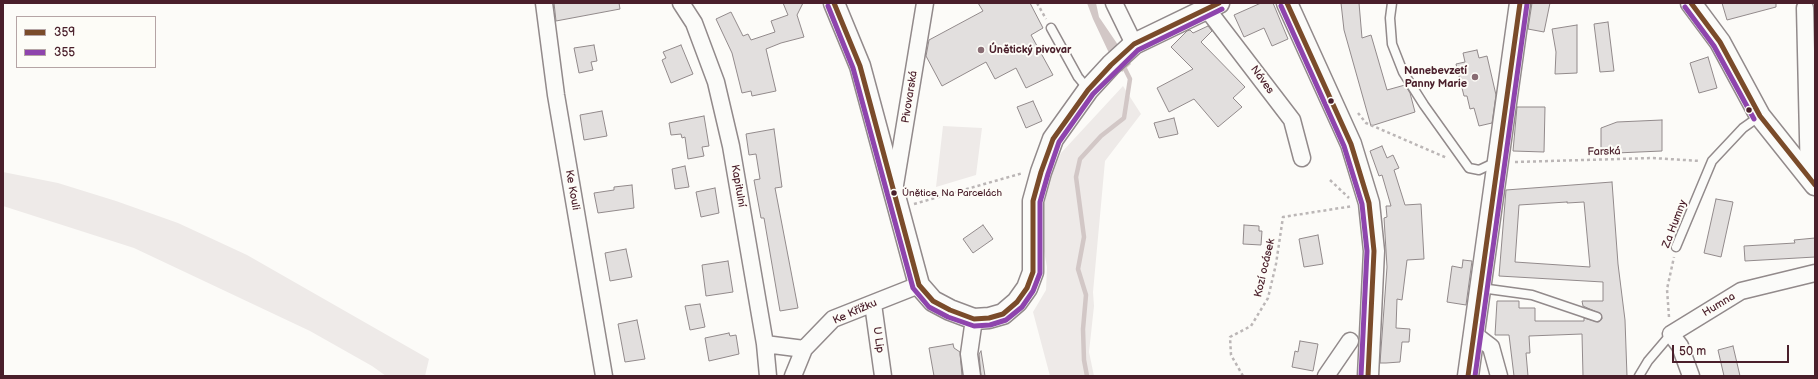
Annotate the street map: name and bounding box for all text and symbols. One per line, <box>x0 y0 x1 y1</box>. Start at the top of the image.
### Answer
legend <box>16 16 156 68</box>
text: 359 <box>54 25 75 40</box>
place label: Únětický pivovar <box>989 43 1071 57</box>
text: 355 <box>54 45 75 60</box>
marker: Únětický pivovar <box>976 45 986 55</box>
street label: Náves <box>1247 63 1277 97</box>
place label: Nanebevzetí Panny Marie <box>1404 64 1467 90</box>
street label: Pivovarská <box>899 70 921 124</box>
marker: Nanebevzetí Panny Marie <box>1470 72 1480 82</box>
unlabelled marker <box>1326 96 1336 106</box>
unlabelled marker <box>1744 105 1754 115</box>
street label: Farská <box>1587 145 1621 159</box>
street label: Kapitulní <box>728 164 748 208</box>
street label: Ke Kouli <box>562 169 582 211</box>
place label: Únětice, Na Parcelách <box>902 187 1002 199</box>
marker: Únětice, Na Parcelách <box>889 188 899 198</box>
street label: Za Humny <box>1660 198 1690 250</box>
street label: Kozí ocásek <box>1252 237 1278 299</box>
street label: Humna <box>1700 290 1738 320</box>
street label: Ke Křížku <box>831 296 879 328</box>
street label: U Lip <box>870 326 886 354</box>
scale bar <box>1674 337 1791 363</box>
text: 50 m <box>1679 344 1706 359</box>

